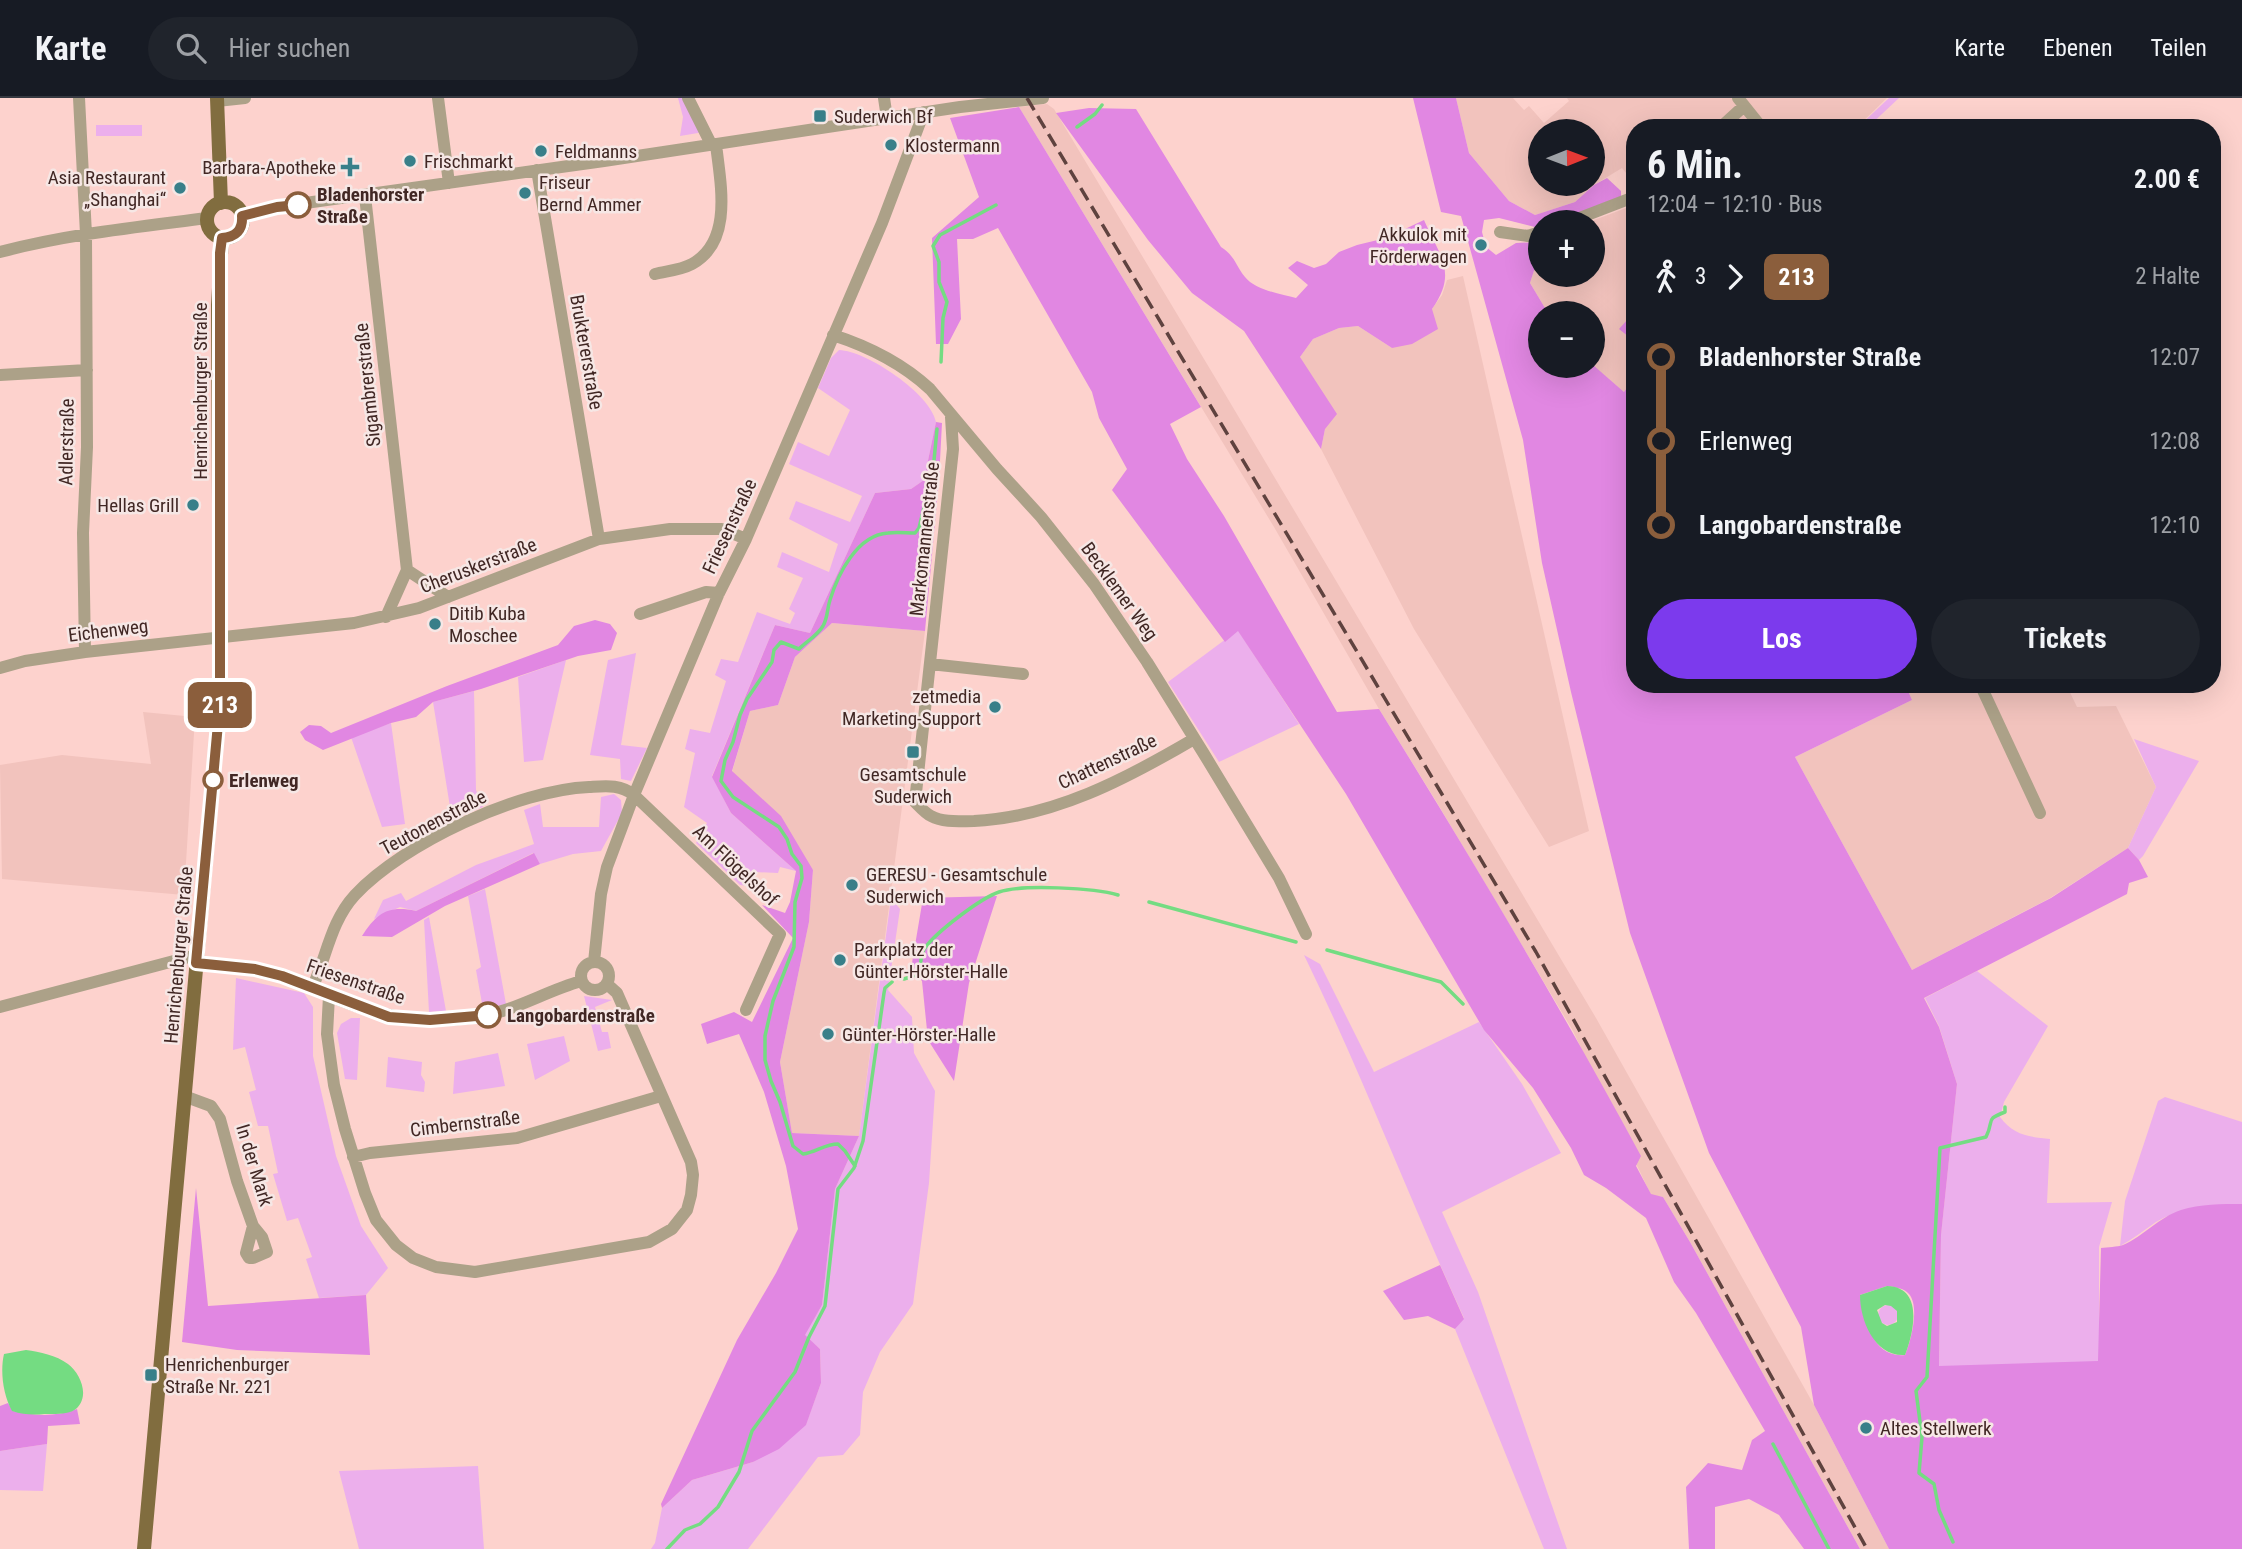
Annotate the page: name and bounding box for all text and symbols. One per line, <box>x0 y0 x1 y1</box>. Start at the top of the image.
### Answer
search box <box>148 17 638 80</box>
text: Karte <box>35 29 106 68</box>
icon: search <box>172 29 210 67</box>
text: Hier suchen <box>228 33 350 63</box>
text: Karte <box>1954 34 2005 62</box>
text: Ebenen <box>2043 34 2113 62</box>
text: Teilen <box>2151 34 2207 62</box>
place label: Suderwich Bf <box>834 105 933 128</box>
marker: Suderwich Bf <box>812 108 828 124</box>
north arrow <box>1528 119 1605 196</box>
map controls <box>1528 119 1605 378</box>
place label: Klostermann <box>905 134 1000 157</box>
marker: Klostermann <box>883 137 899 153</box>
place label: Feldmanns <box>555 140 637 163</box>
marker: Feldmanns <box>533 143 549 159</box>
text: 6 Min. <box>1647 143 1743 187</box>
place label: Frischmarkt <box>424 150 513 173</box>
marker: Frischmarkt <box>402 153 418 169</box>
place label: Barbara-Apotheke <box>202 156 336 179</box>
marker: Barbara-Apotheke <box>342 159 358 175</box>
text: 2.00 € <box>2134 164 2200 194</box>
place label: Asia Restaurant „Shanghai“ <box>48 166 167 211</box>
place label: Friseur Bernd Ammer <box>539 171 642 216</box>
marker: Asia Restaurant „Shanghai“ <box>172 180 188 196</box>
place label: Bladenhorster Straße <box>317 183 424 228</box>
marker: Friseur Bernd Ammer <box>517 185 533 201</box>
text: 12:04 – 12:10 · Bus <box>1647 191 1823 218</box>
marker: Bladenhorster Straße <box>285 192 311 218</box>
button: + <box>1528 210 1605 287</box>
place label: Akkulok mit Förderwagen <box>1370 223 1467 268</box>
marker: Akkulok mit Förderwagen <box>1473 237 1489 253</box>
icon: walk <box>1647 258 1685 296</box>
icon: forward <box>1716 258 1754 296</box>
text: 3 <box>1695 263 1706 290</box>
text: 213 <box>1778 263 1815 291</box>
text: 2 Halte <box>2135 263 2200 290</box>
street label: Bruktererstraße <box>565 293 608 411</box>
button: − <box>1528 301 1605 378</box>
street label: Henrichenburger Straße <box>189 302 212 480</box>
street label: Sigambrerstraße <box>350 322 385 448</box>
text: Bladenhorster Straße <box>1699 342 1921 372</box>
text: 12:07 <box>2149 344 2200 371</box>
street label: Adlerstraße <box>54 398 79 486</box>
text: Erlenweg <box>1699 426 1793 456</box>
text: 12:08 <box>2149 428 2200 455</box>
street label: Markomannenstraße <box>905 461 944 617</box>
street label: Friesenstraße <box>697 475 762 577</box>
place label: Hellas Grill <box>97 494 179 517</box>
marker: Hellas Grill <box>185 497 201 513</box>
text: Langobardenstraße <box>1699 510 1901 540</box>
text: 12:10 <box>2149 512 2200 539</box>
street label: Cheruskerstraße <box>417 533 540 598</box>
street label: Becklemer Weg <box>1076 538 1163 645</box>
button: Los <box>1647 599 1917 679</box>
button: Tickets <box>1931 599 2200 679</box>
place label: Ditib Kuba Moschee <box>449 602 526 647</box>
street label: Eichenweg <box>67 614 149 647</box>
marker: Ditib Kuba Moschee <box>427 616 443 632</box>
line badge: 213 <box>180 682 260 728</box>
place label: zetmedia Marketing-Support <box>842 685 981 730</box>
text: 213 <box>202 691 238 719</box>
marker: zetmedia Marketing-Support <box>987 699 1003 715</box>
street label: Chattenstraße <box>1054 729 1160 794</box>
marker: Gesamtschule Suderwich <box>905 744 921 760</box>
place label: Gesamtschule Suderwich <box>860 763 967 808</box>
place label: Erlenweg <box>229 769 299 792</box>
marker: Erlenweg <box>203 770 223 790</box>
street label: Teutonenstraße <box>376 785 490 860</box>
street label: Am Flögelshof <box>688 820 783 911</box>
place label: GERESU - Gesamtschule Suderwich <box>866 863 1047 908</box>
street label: Henrichenburger Straße <box>159 866 198 1044</box>
marker: GERESU - Gesamtschule Suderwich <box>844 877 860 893</box>
place label: Parkplatz der Günter-Hörster-Halle <box>854 938 1008 983</box>
marker: Parkplatz der Günter-Hörster-Halle <box>832 952 848 968</box>
street label: Friesenstraße <box>304 954 408 1009</box>
marker: Langobardenstraße <box>475 1002 501 1028</box>
place label: Langobardenstraße <box>507 1004 655 1027</box>
place label: Günter-Hörster-Halle <box>842 1023 996 1046</box>
marker: Günter-Hörster-Halle <box>820 1026 836 1042</box>
street label: Cimbernstraße <box>409 1105 521 1142</box>
street label: In der Mark <box>231 1121 278 1209</box>
place label: Henrichenburger Straße Nr. 221 <box>165 1353 290 1398</box>
marker: Henrichenburger Straße Nr. 221 <box>143 1367 159 1383</box>
place label: Altes Stellwerk <box>1880 1417 1992 1440</box>
marker: Altes Stellwerk <box>1858 1420 1874 1436</box>

